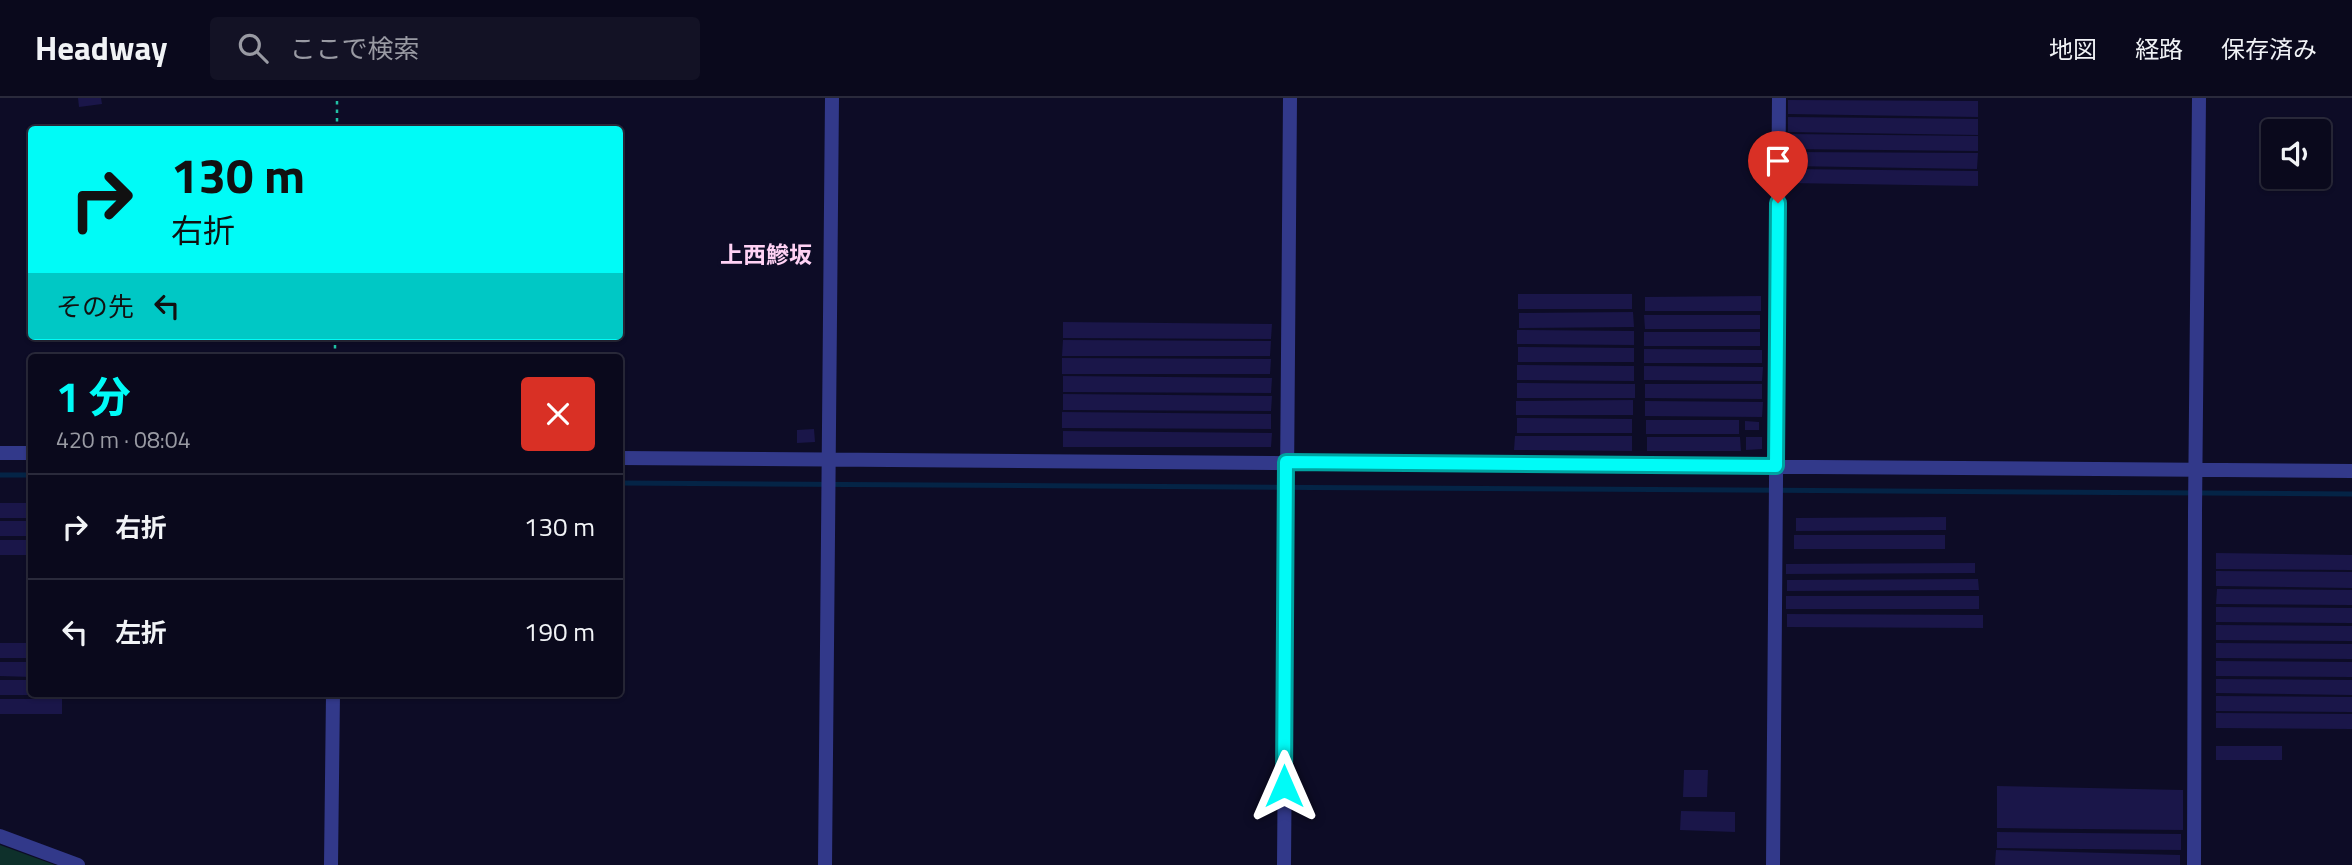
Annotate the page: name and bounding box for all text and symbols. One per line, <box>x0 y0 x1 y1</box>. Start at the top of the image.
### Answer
search box <box>210 17 700 80</box>
text: Headway <box>35 23 168 73</box>
icon: search <box>234 29 272 67</box>
text: ここで検索 <box>290 29 420 68</box>
text: 地図 <box>2049 31 2097 67</box>
text: 経路 <box>2135 31 2183 67</box>
text: 保存済み <box>2221 31 2317 67</box>
map controls <box>2261 119 2331 189</box>
button: sound <box>2261 119 2331 189</box>
pin <box>1748 131 1808 203</box>
text: 130 m <box>171 137 305 212</box>
icon: arrive <box>1759 142 1797 180</box>
icon: right <box>56 154 147 245</box>
text: 右折 <box>171 206 235 254</box>
district label: 上西鰺坂 <box>720 237 812 272</box>
text: その先 <box>56 287 134 326</box>
icon: left <box>148 287 186 325</box>
text: 1 分 <box>56 364 131 428</box>
button: close <box>521 377 595 451</box>
text: 420 m · 08:04 <box>56 422 191 457</box>
text: 130 m <box>524 507 595 546</box>
icon: right <box>56 508 94 546</box>
text: 右折 <box>115 508 167 547</box>
text: 190 m <box>524 612 595 651</box>
icon: left <box>56 613 94 651</box>
text: 左折 <box>115 613 167 652</box>
position arrow <box>1247 749 1321 823</box>

